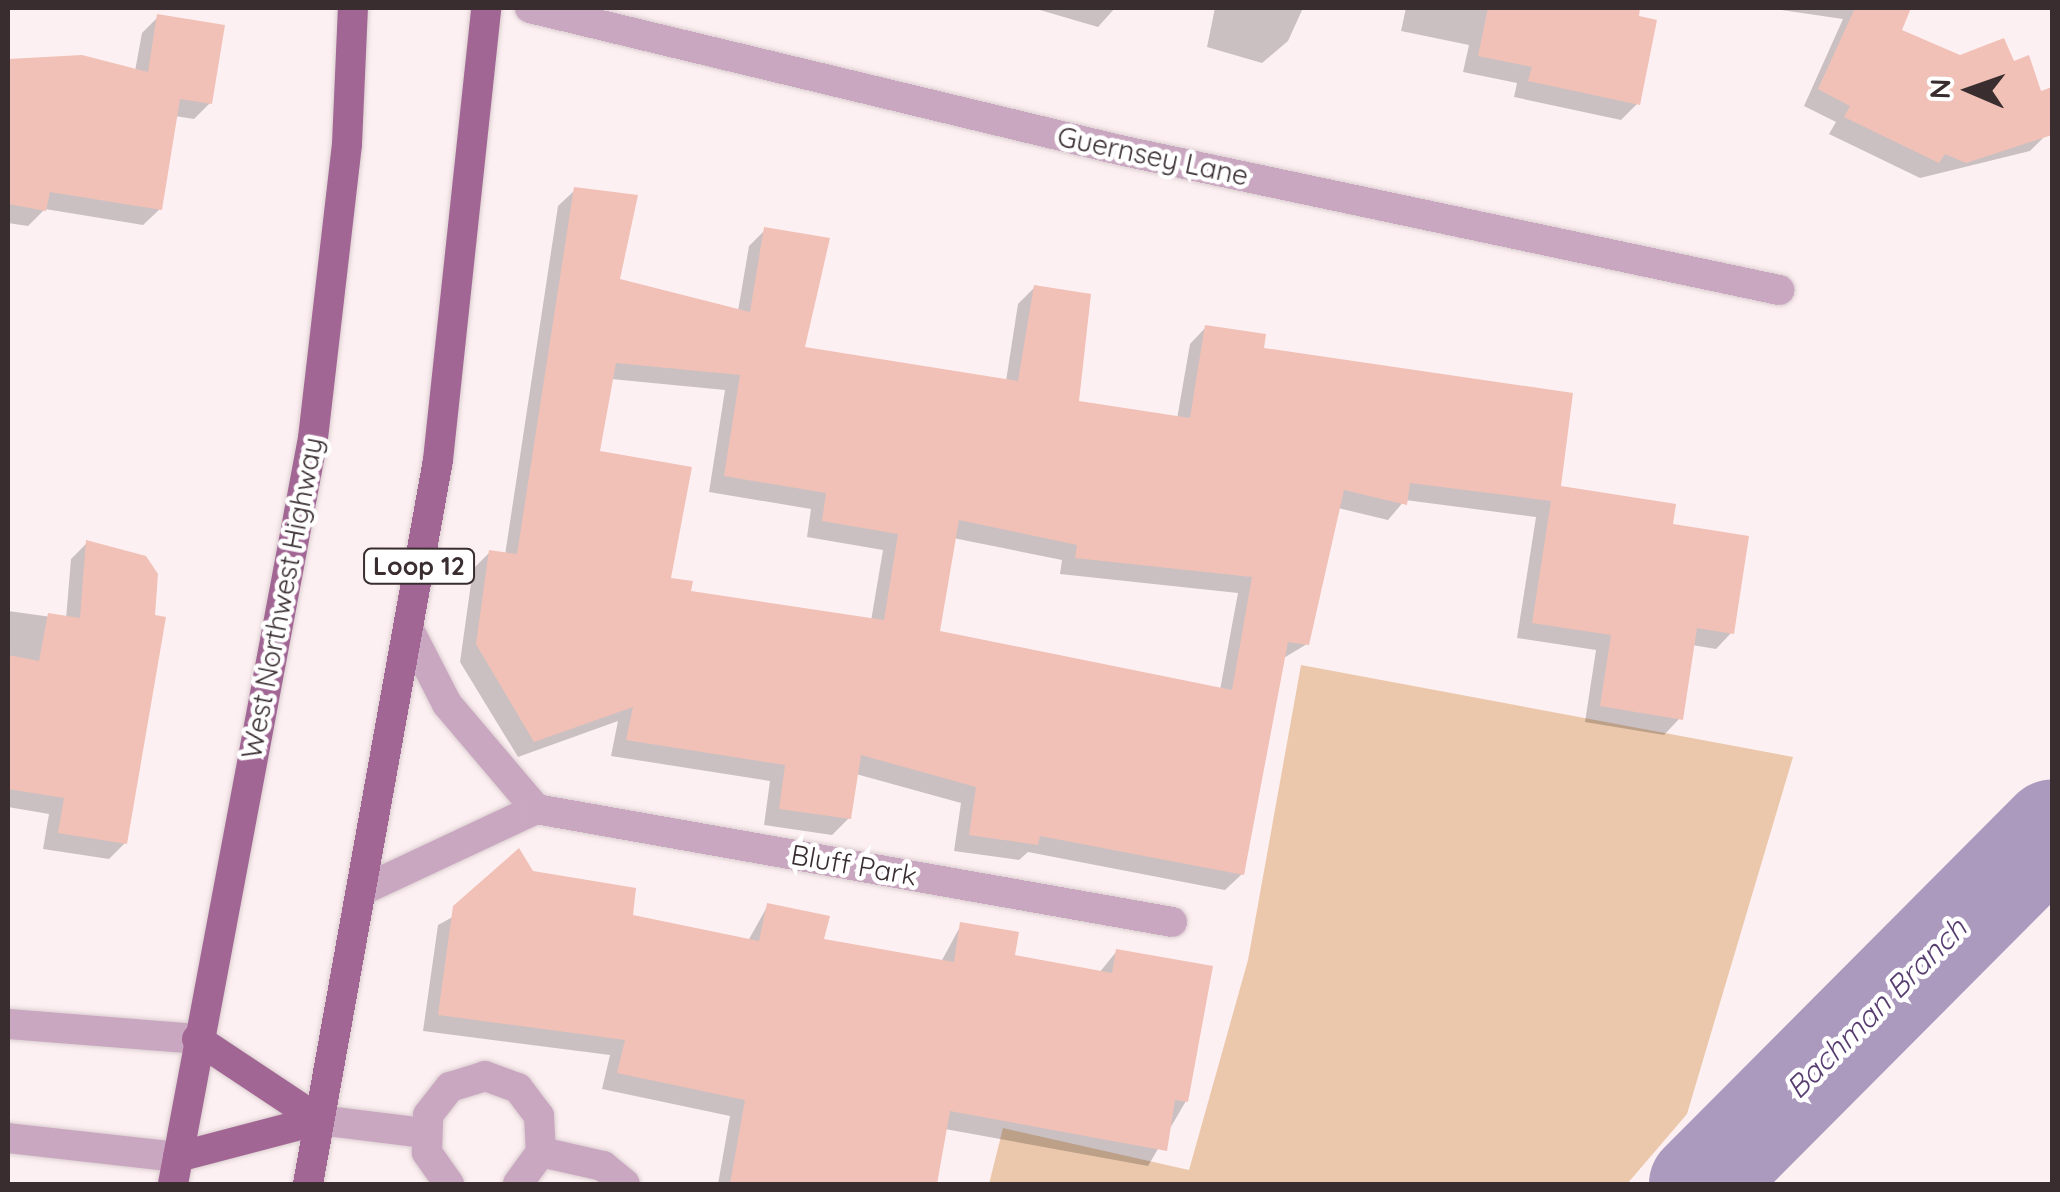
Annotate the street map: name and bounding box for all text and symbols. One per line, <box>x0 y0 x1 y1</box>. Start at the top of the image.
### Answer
north arrow <box>1920 40 2020 140</box>
text: N <box>1922 78 1957 100</box>
street label: Guernsey Lane <box>1054 119 1252 193</box>
street label: West Northwest Highway <box>234 434 330 762</box>
road number: Loop 12 <box>362 546 476 586</box>
street label: Bluff Park <box>788 837 920 893</box>
water label: Bachman Branch <box>1778 910 1974 1106</box>

